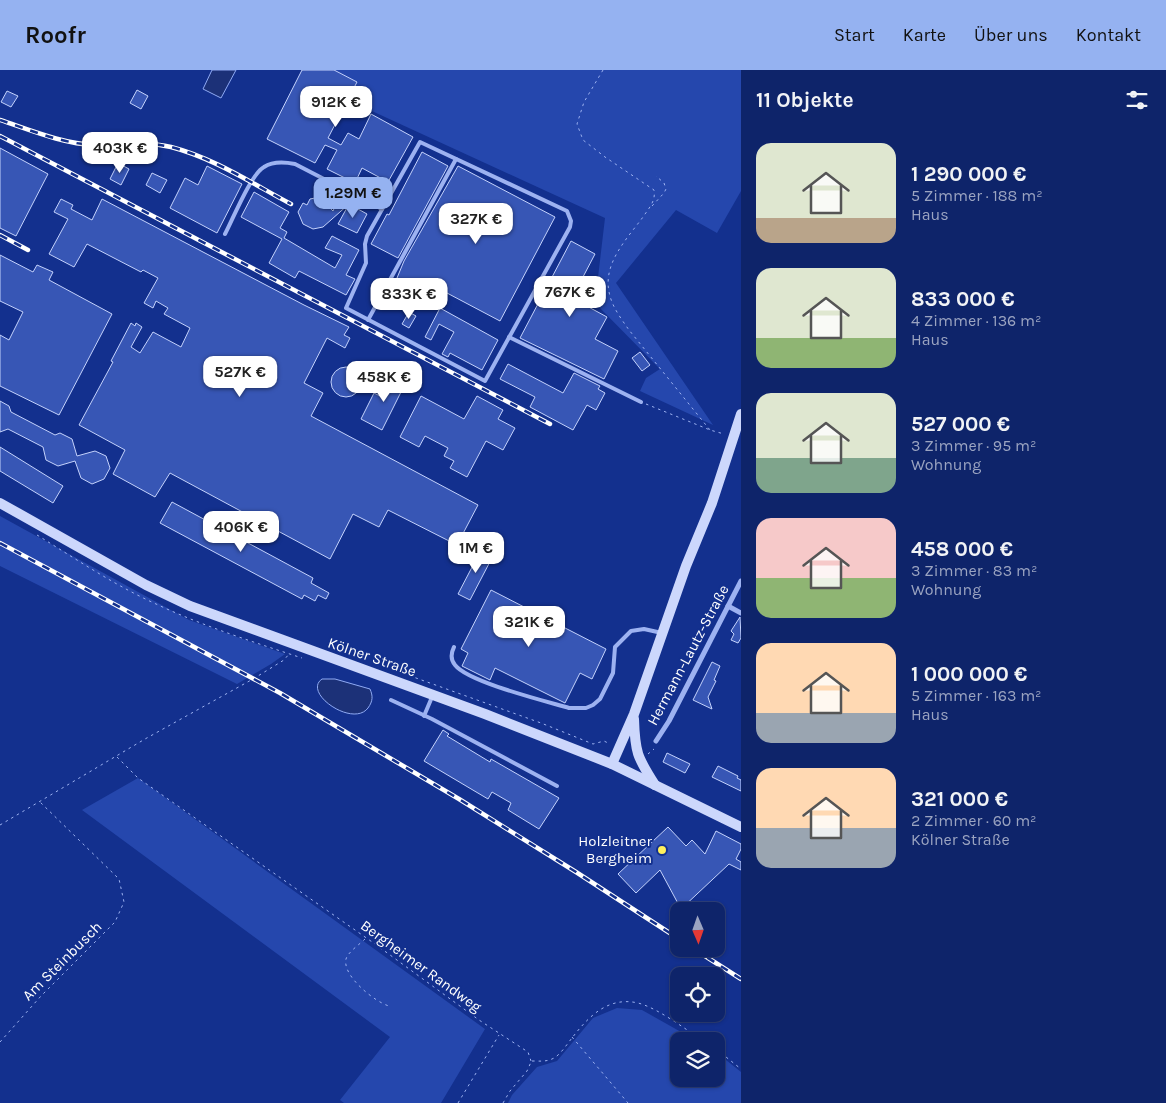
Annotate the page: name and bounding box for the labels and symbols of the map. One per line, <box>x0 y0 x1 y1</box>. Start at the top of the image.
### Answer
pin: 912K € <box>295 85 377 128</box>
pin: 403K € <box>79 132 161 174</box>
pin: 1.29M € <box>307 176 399 219</box>
pin: 327K € <box>435 202 517 245</box>
pin: 767K € <box>529 276 611 318</box>
pin: 833K € <box>368 278 450 320</box>
pin: 527K € <box>199 356 281 398</box>
pin: 458K € <box>343 360 425 403</box>
pin: 406K € <box>200 510 282 553</box>
pin: 1M € <box>446 532 506 574</box>
street label: Hermann-Lautz-Straße <box>643 582 733 728</box>
pin: 321K € <box>488 606 570 648</box>
street label: Kölner Straße <box>325 633 419 681</box>
place label: Holzleitner Bergheim <box>578 832 653 867</box>
marker: Holzleitner Bergheim <box>656 844 668 856</box>
north arrow <box>670 902 725 958</box>
street label: Bergheimer Randweg <box>357 916 485 1016</box>
street label: Am Steinbusch <box>19 918 105 1004</box>

